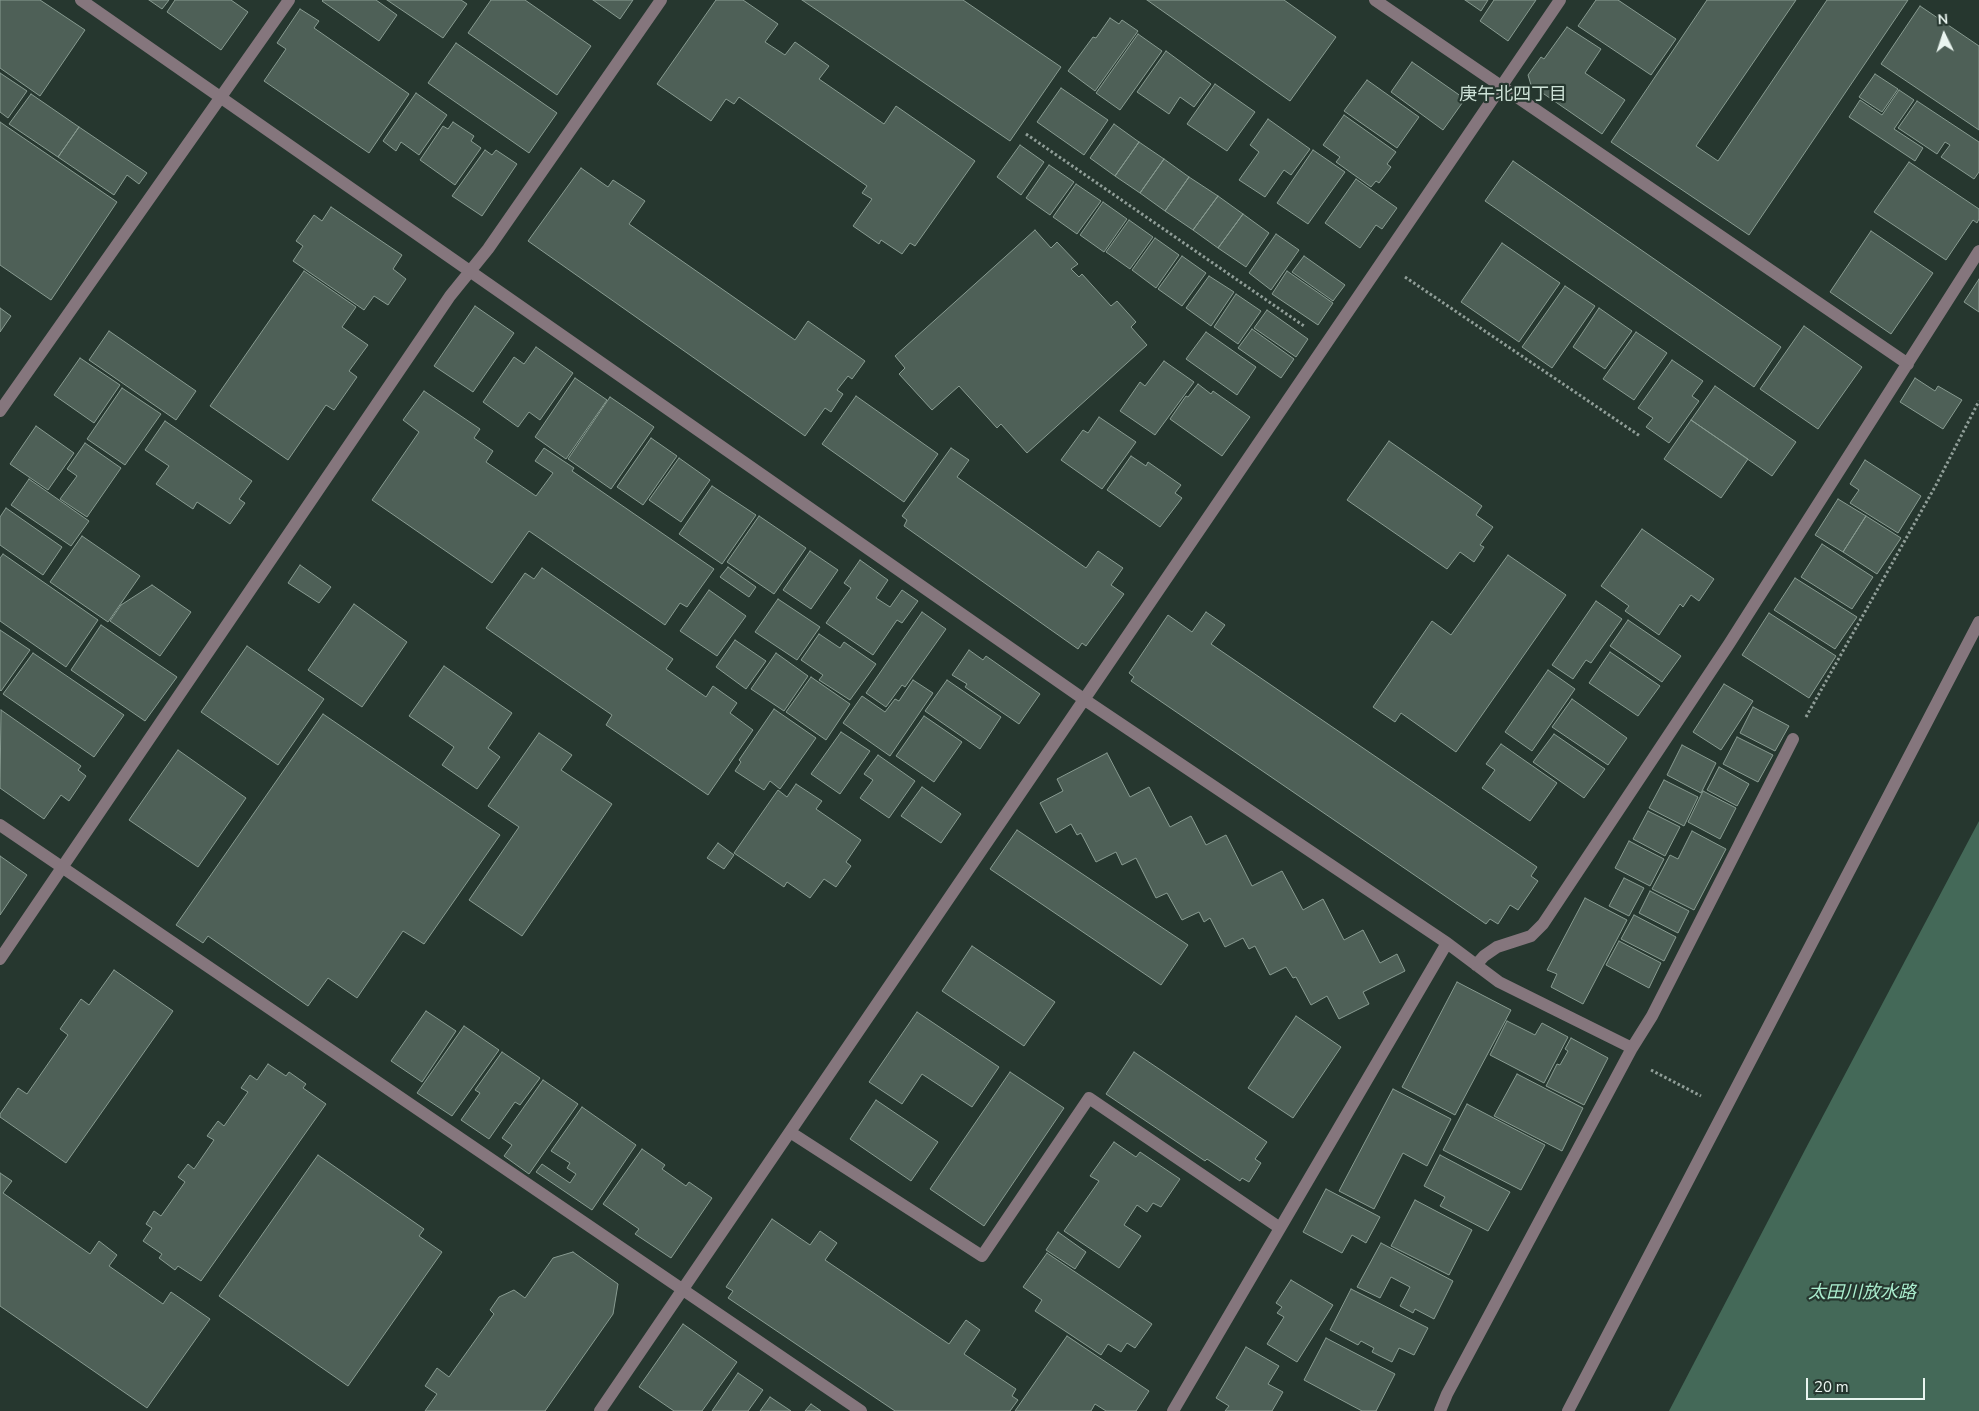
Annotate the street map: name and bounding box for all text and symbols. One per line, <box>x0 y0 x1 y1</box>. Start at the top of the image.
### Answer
north arrow <box>1919 10 1969 60</box>
text: N <box>1937 10 1949 29</box>
district label: 庚午北四丁目 <box>1459 85 1567 107</box>
water label: 太田川放水路 <box>1808 1283 1916 1305</box>
scale bar <box>1809 1368 1928 1400</box>
text: 20 m <box>1814 1377 1849 1397</box>

